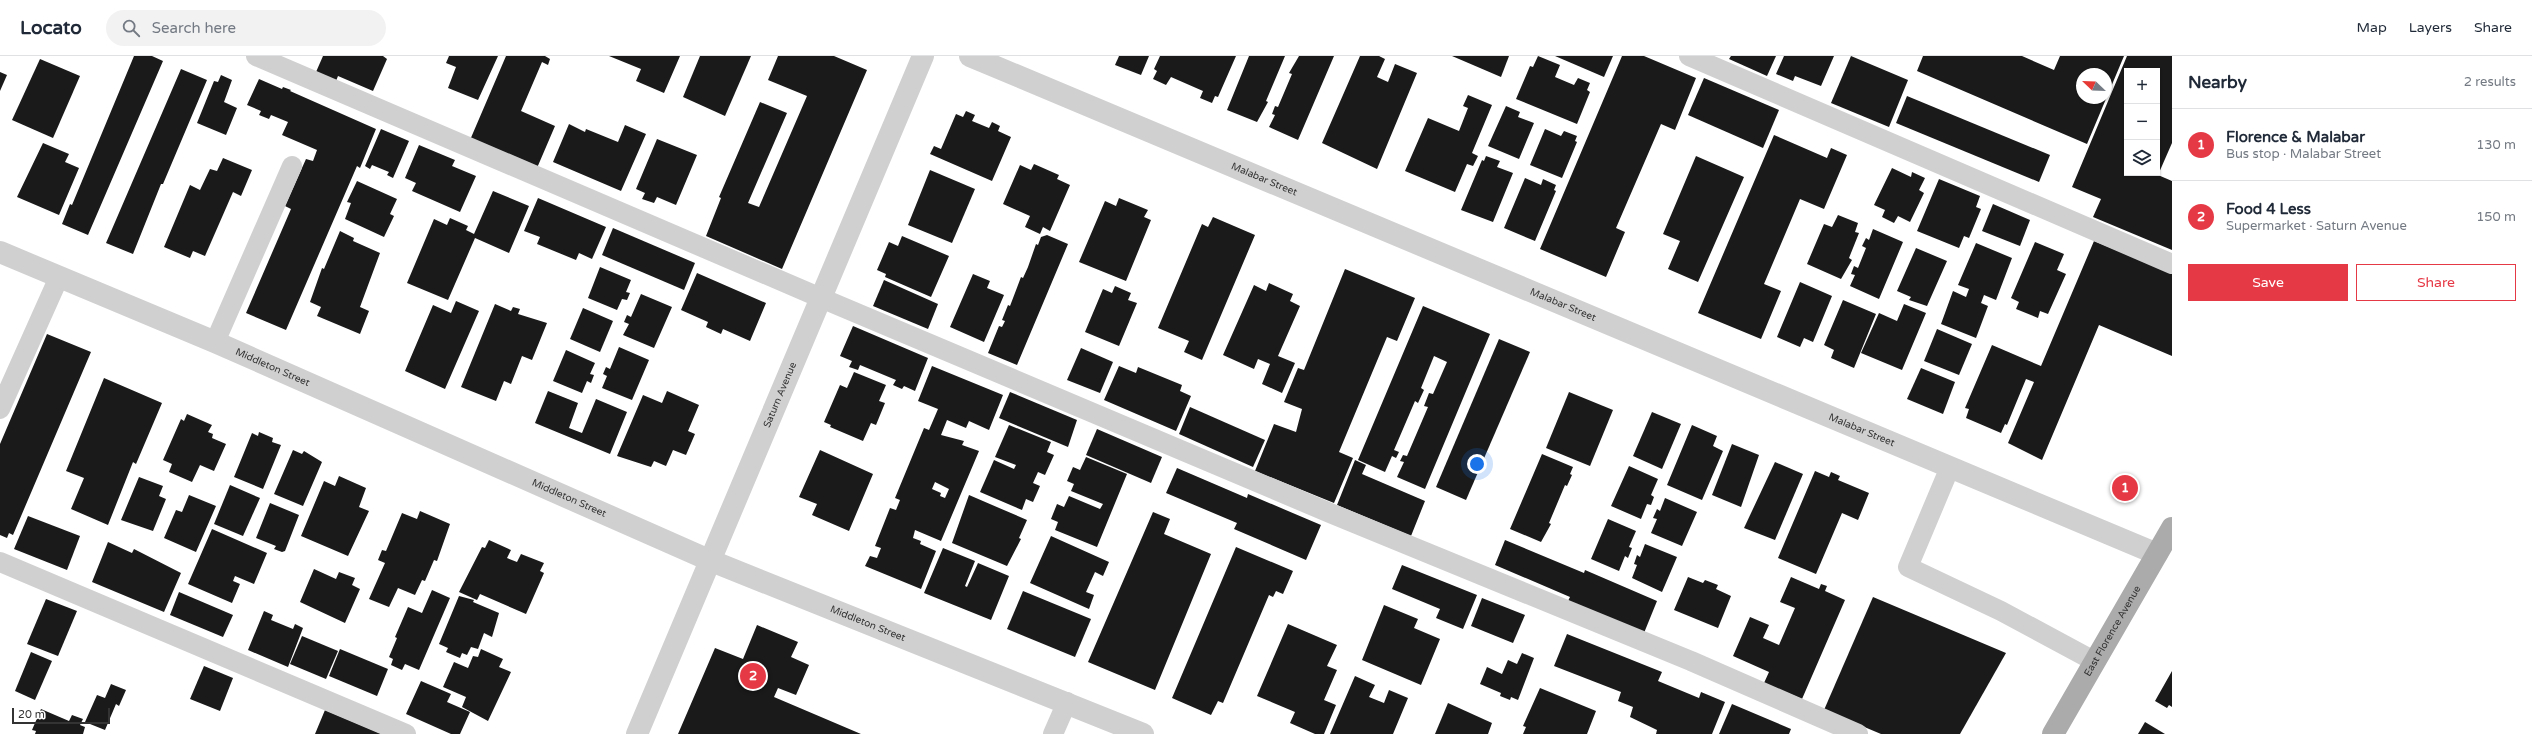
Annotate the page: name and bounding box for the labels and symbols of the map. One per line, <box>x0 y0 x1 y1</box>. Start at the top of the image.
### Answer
north arrow <box>2076 68 2112 104</box>
street label: Malabar Street <box>1229 160 1299 199</box>
street label: Malabar Street <box>1528 286 1598 324</box>
street label: Middleton Street <box>234 346 312 389</box>
street label: Saturn Avenue <box>761 360 799 430</box>
street label: Malabar Street <box>1827 411 1897 449</box>
your location <box>1467 454 1487 474</box>
pin: 1 <box>2112 473 2138 503</box>
street label: Middleton Street <box>530 477 608 520</box>
street label: East Florence Avenue <box>2082 583 2144 678</box>
street label: Middleton Street <box>828 603 907 644</box>
pin: 2 <box>740 661 766 691</box>
scale bar <box>12 706 110 725</box>

